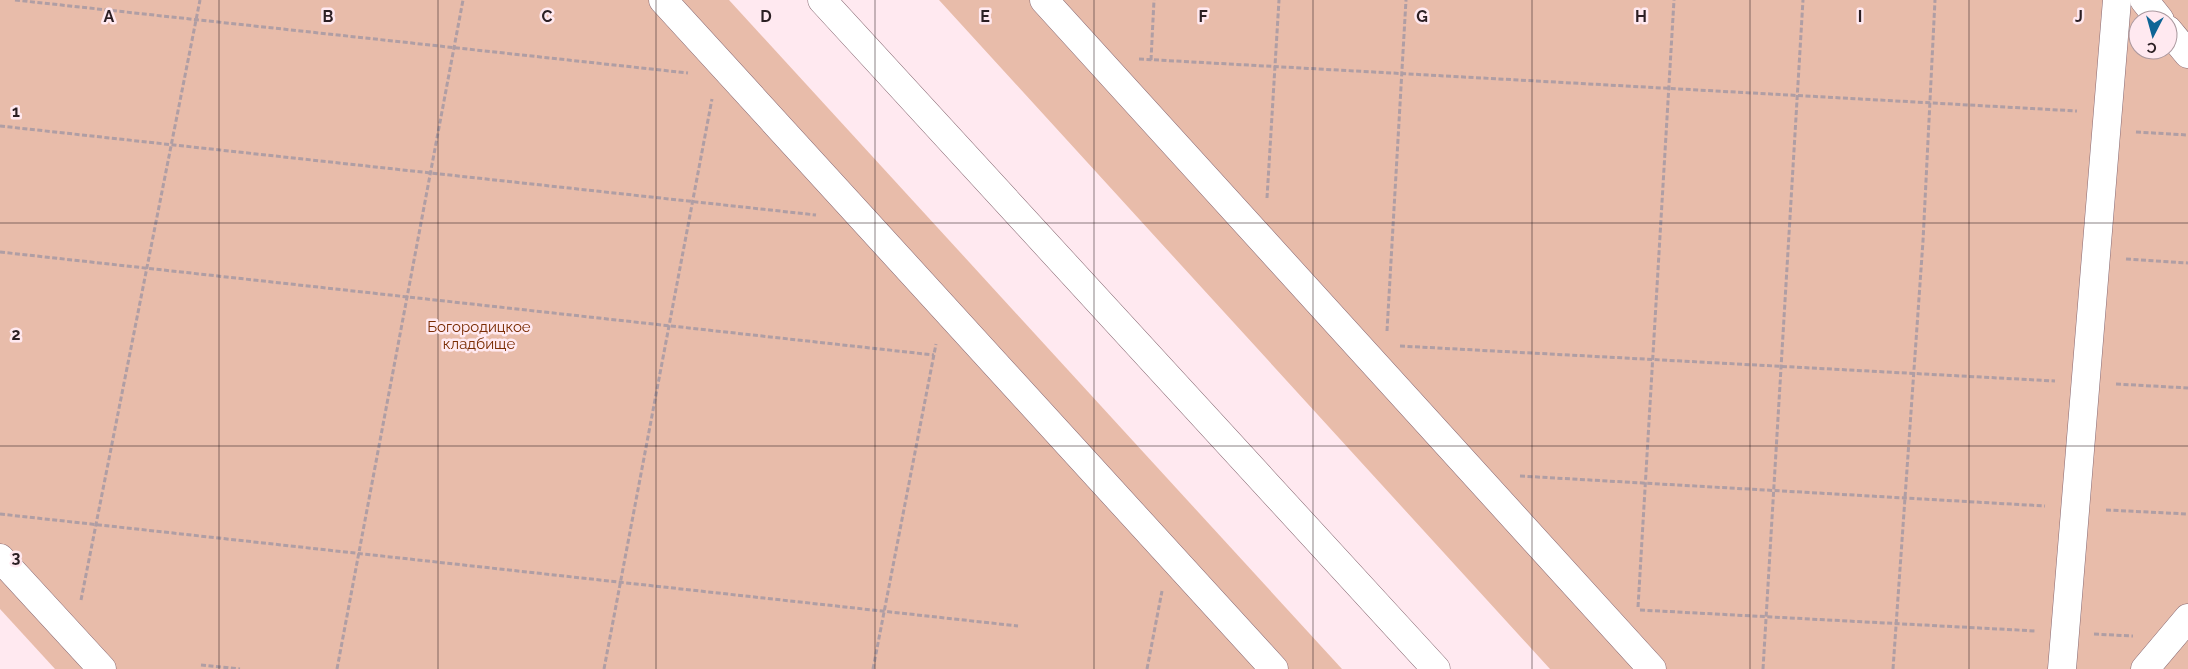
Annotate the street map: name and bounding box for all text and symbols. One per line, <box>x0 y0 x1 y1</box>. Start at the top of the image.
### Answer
text: A <box>104 7 115 26</box>
text: B <box>323 7 334 26</box>
text: C <box>542 7 553 26</box>
text: D <box>760 7 772 26</box>
text: E <box>980 7 990 26</box>
text: F <box>1198 7 1208 26</box>
text: G <box>1416 7 1428 26</box>
text: H <box>1635 7 1647 26</box>
text: I <box>1858 7 1862 26</box>
text: J <box>2075 7 2083 26</box>
north arrow <box>2128 10 2178 60</box>
text: С <box>2146 39 2157 56</box>
text: 1 <box>12 102 20 121</box>
park label: Богородицкое кладбище <box>427 318 531 353</box>
text: 2 <box>11 325 21 344</box>
text: 3 <box>12 548 21 567</box>

